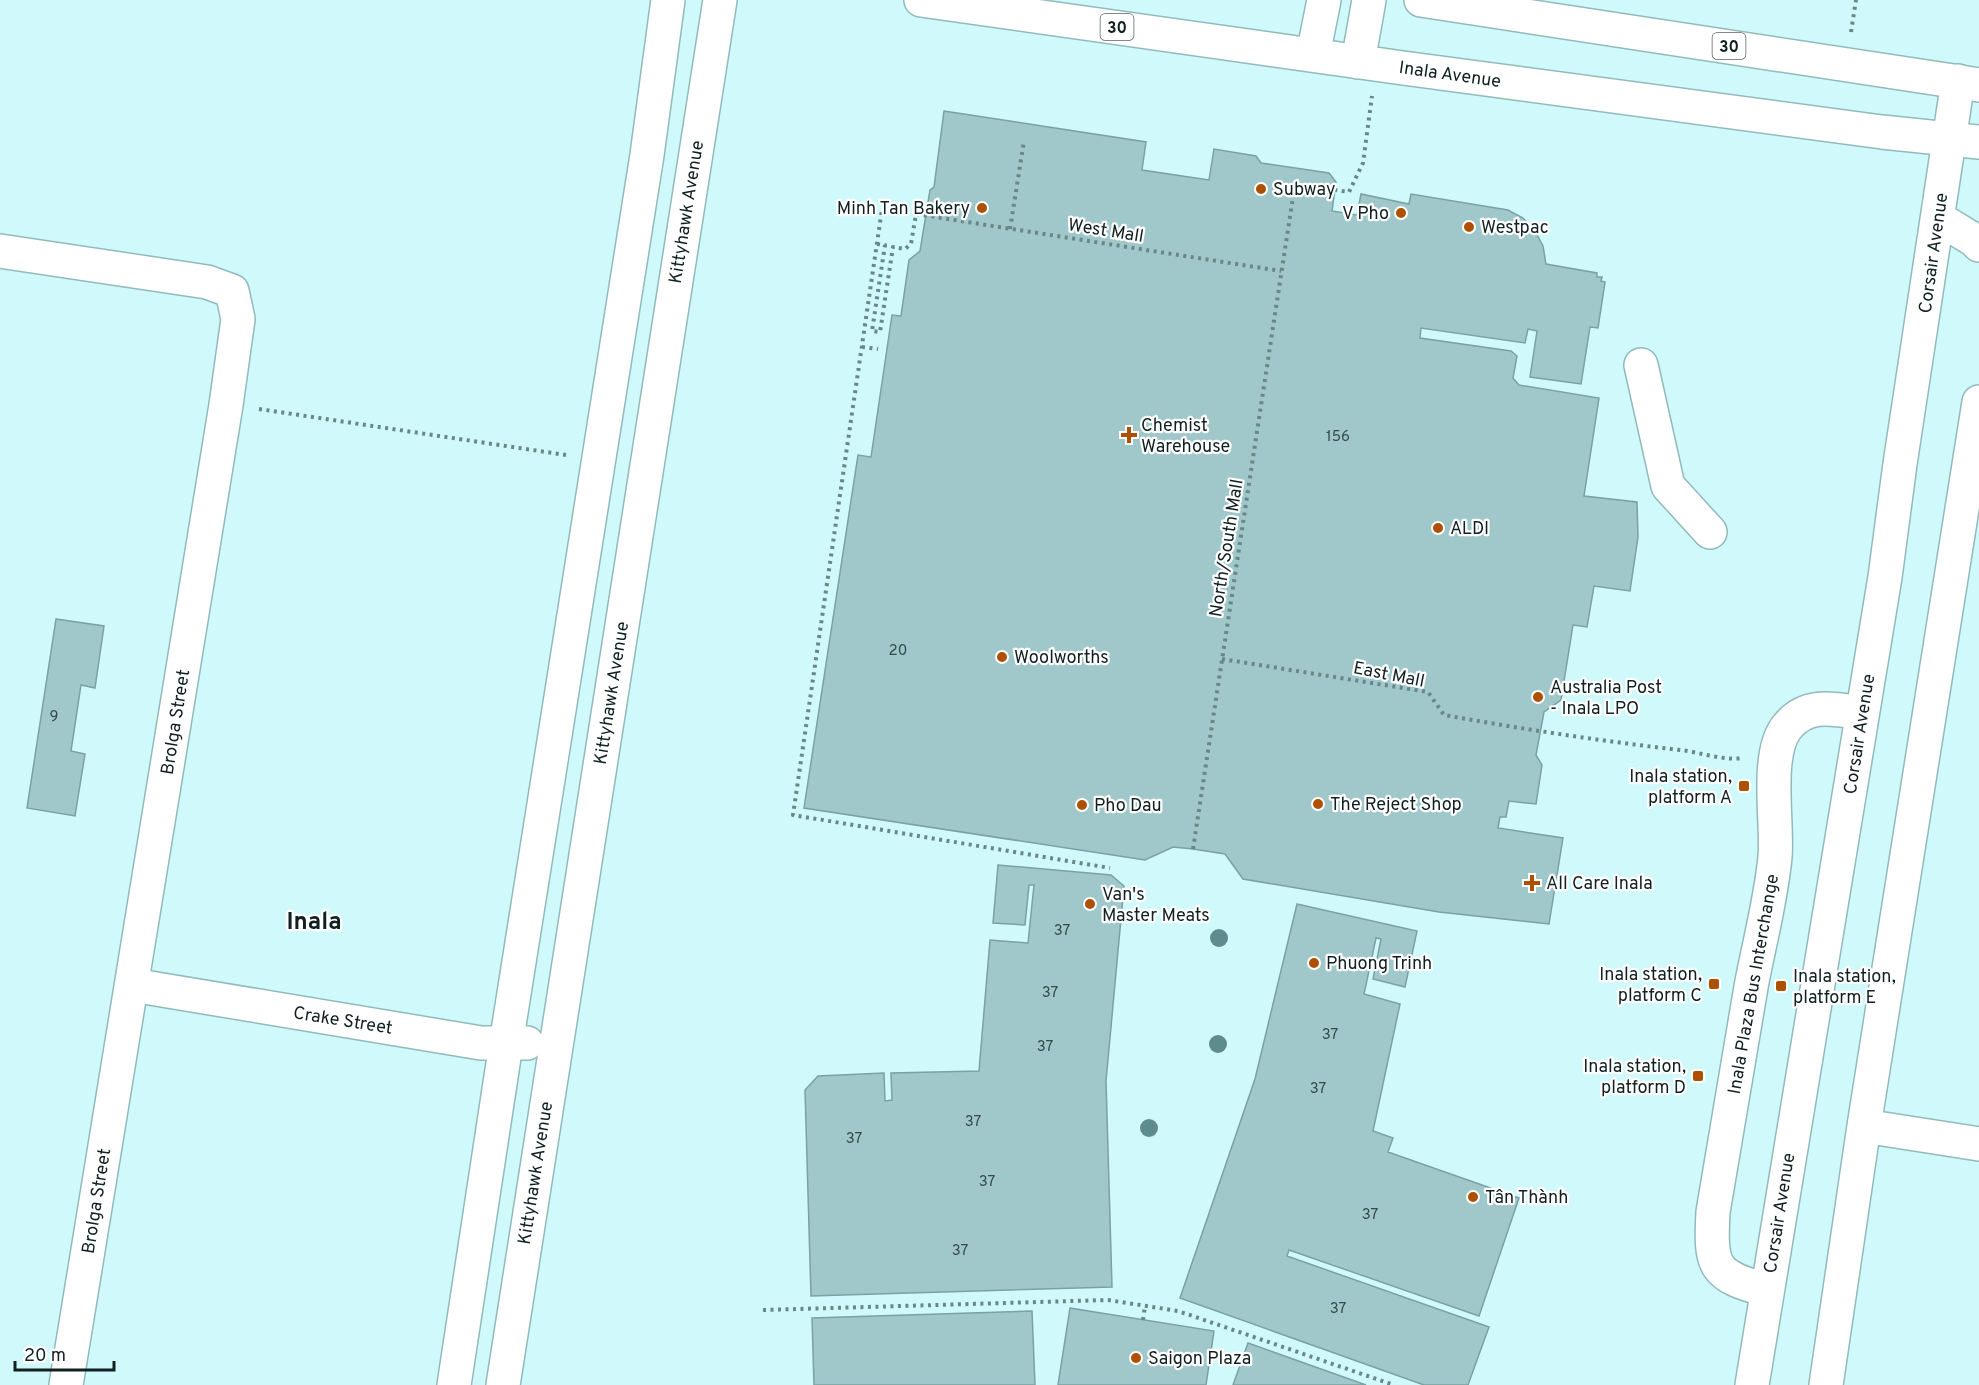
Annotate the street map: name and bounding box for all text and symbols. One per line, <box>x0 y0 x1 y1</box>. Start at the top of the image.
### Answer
road number: 30 <box>1100 14 1134 40</box>
road number: 30 <box>1712 33 1746 59</box>
street label: Inala Avenue <box>1397 57 1502 94</box>
street label: Kittyhawk Avenue <box>665 139 710 285</box>
place label: Subway <box>1273 179 1336 202</box>
marker: Subway <box>1254 182 1268 196</box>
street label: Corsair Avenue <box>1915 191 1954 315</box>
place label: Minh Tan Bakery <box>837 198 970 221</box>
marker: Minh Tan Bakery <box>975 201 989 215</box>
place label: V Pho <box>1342 203 1389 226</box>
marker: V Pho <box>1394 206 1408 220</box>
street label: West Mall <box>1066 214 1145 249</box>
place label: Westpac <box>1481 217 1549 240</box>
marker: Westpac <box>1462 220 1476 234</box>
place label: Chemist Warehouse <box>1141 415 1230 459</box>
marker: Chemist Warehouse <box>1122 428 1136 442</box>
house number: 156 <box>1326 428 1350 447</box>
street label: North/South Mall <box>1205 478 1250 619</box>
place label: ALDI <box>1450 518 1489 541</box>
marker: ALDI <box>1431 521 1445 535</box>
street label: Kittyhawk Avenue <box>590 620 635 766</box>
house number: 20 <box>889 642 907 661</box>
place label: Woolworths <box>1014 647 1109 670</box>
marker: Woolworths <box>995 650 1009 664</box>
street label: East Mall <box>1351 657 1426 694</box>
street label: Brolga Street <box>157 668 196 777</box>
street label: Corsair Avenue <box>1840 672 1881 796</box>
place label: Australia Post - Inala LPO <box>1550 677 1662 721</box>
marker: Australia Post - Inala LPO <box>1531 690 1545 704</box>
house number: 9 <box>50 708 58 727</box>
place label: Inala station, platform A <box>1629 766 1732 810</box>
marker: Inala station, platform A <box>1737 779 1751 793</box>
place label: The Reject Shop <box>1330 794 1462 817</box>
place label: Pho Dau <box>1094 795 1162 818</box>
marker: The Reject Shop <box>1311 797 1325 811</box>
marker: Pho Dau <box>1075 798 1089 812</box>
street label: Inala Plaza Bus Interchange <box>1724 872 1785 1096</box>
place label: All Care Inala <box>1546 873 1653 896</box>
marker: All Care Inala <box>1523 874 1541 892</box>
place label: Van's Master Meats <box>1102 884 1210 928</box>
marker: Van's Master Meats <box>1083 897 1097 911</box>
district label: Inala <box>286 908 342 938</box>
house number: 37 <box>1054 922 1071 941</box>
place label: Phuong Trinh <box>1326 953 1432 976</box>
marker: Phuong Trinh <box>1307 956 1321 970</box>
place label: Inala station, platform C <box>1599 964 1702 1008</box>
place label: Inala station, platform E <box>1793 966 1896 1010</box>
marker: Inala station, platform C <box>1707 977 1721 991</box>
marker: Inala station, platform E <box>1774 979 1788 993</box>
house number: 37 <box>1042 984 1059 1003</box>
street label: Crake Street <box>291 1002 394 1041</box>
house number: 37 <box>1322 1026 1339 1045</box>
house number: 37 <box>1037 1038 1054 1057</box>
place label: Inala station, platform D <box>1583 1056 1686 1100</box>
marker: Inala station, platform D <box>1691 1069 1705 1083</box>
house number: 37 <box>1310 1080 1327 1099</box>
street label: Kittyhawk Avenue <box>514 1100 559 1246</box>
house number: 37 <box>965 1113 982 1132</box>
house number: 37 <box>846 1130 863 1149</box>
street label: Brolga Street <box>78 1147 117 1256</box>
street label: Corsair Avenue <box>1760 1151 1801 1275</box>
house number: 37 <box>979 1173 996 1192</box>
place label: Tân Thành <box>1485 1187 1568 1210</box>
marker: Tân Thành <box>1466 1190 1480 1204</box>
house number: 37 <box>1362 1206 1379 1225</box>
house number: 37 <box>952 1242 969 1261</box>
house number: 37 <box>1330 1300 1347 1319</box>
scale bar <box>15 1334 114 1372</box>
text: 20 m <box>24 1345 66 1368</box>
place label: Saigon Plaza <box>1148 1348 1251 1371</box>
marker: Saigon Plaza <box>1129 1351 1143 1365</box>

